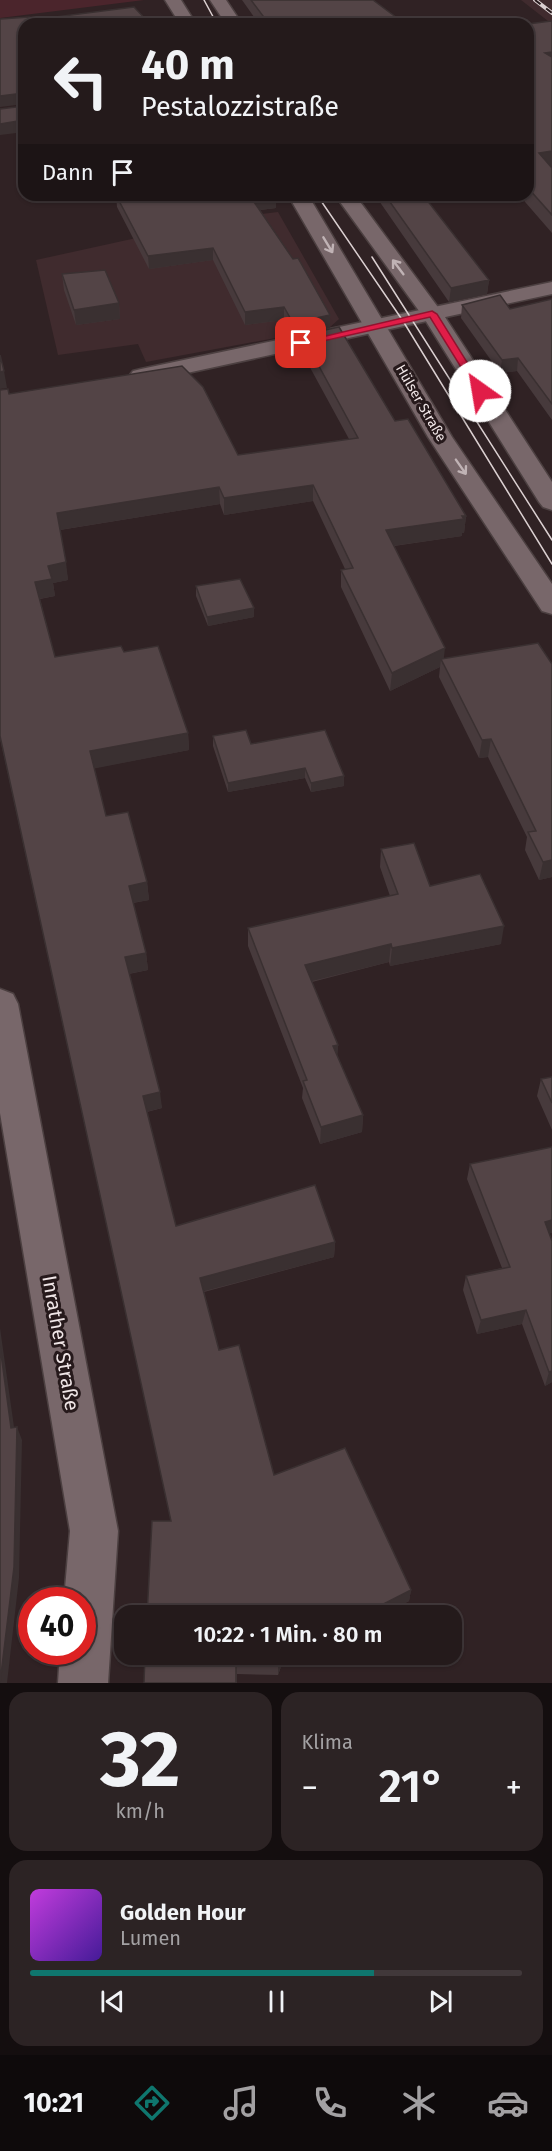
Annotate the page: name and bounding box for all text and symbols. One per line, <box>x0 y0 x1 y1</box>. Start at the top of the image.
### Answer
text: 40 m <box>141 40 235 90</box>
icon: left <box>42 42 120 120</box>
text: Pestalozzistraße <box>141 91 339 123</box>
icon: arrive <box>106 156 139 189</box>
text: Dann <box>42 159 94 186</box>
one-way arrow <box>322 236 334 253</box>
one-way arrow <box>391 259 404 275</box>
pin <box>275 317 326 368</box>
icon: arrive <box>284 326 317 359</box>
position arrow <box>448 359 512 423</box>
street label: Hülser Straße <box>392 361 450 445</box>
one-way arrow <box>455 458 467 475</box>
street label: Inrather Straße <box>37 1273 85 1413</box>
speed limit sign: 40 <box>18 1587 96 1665</box>
text: 10:22 · 1 Min. · 80 m <box>194 1621 382 1648</box>
text: 32 <box>100 1713 180 1807</box>
text: Klima <box>302 1730 353 1754</box>
text: 21° <box>379 1760 445 1814</box>
text: − <box>302 1768 318 1808</box>
text: + <box>506 1768 522 1808</box>
text: km/h <box>116 1799 165 1823</box>
text: Golden Hour <box>120 1899 246 1926</box>
text: Lumen <box>120 1926 181 1950</box>
icon: previous <box>96 1985 129 2018</box>
icon: pause <box>260 1985 293 2018</box>
icon: next <box>424 1985 457 2018</box>
icon: directions <box>131 2082 173 2124</box>
icon: music <box>220 2082 262 2124</box>
icon: phone <box>309 2082 351 2124</box>
icon: climate <box>398 2082 440 2124</box>
icon: car <box>487 2082 529 2124</box>
text: 10:21 <box>23 2087 84 2119</box>

